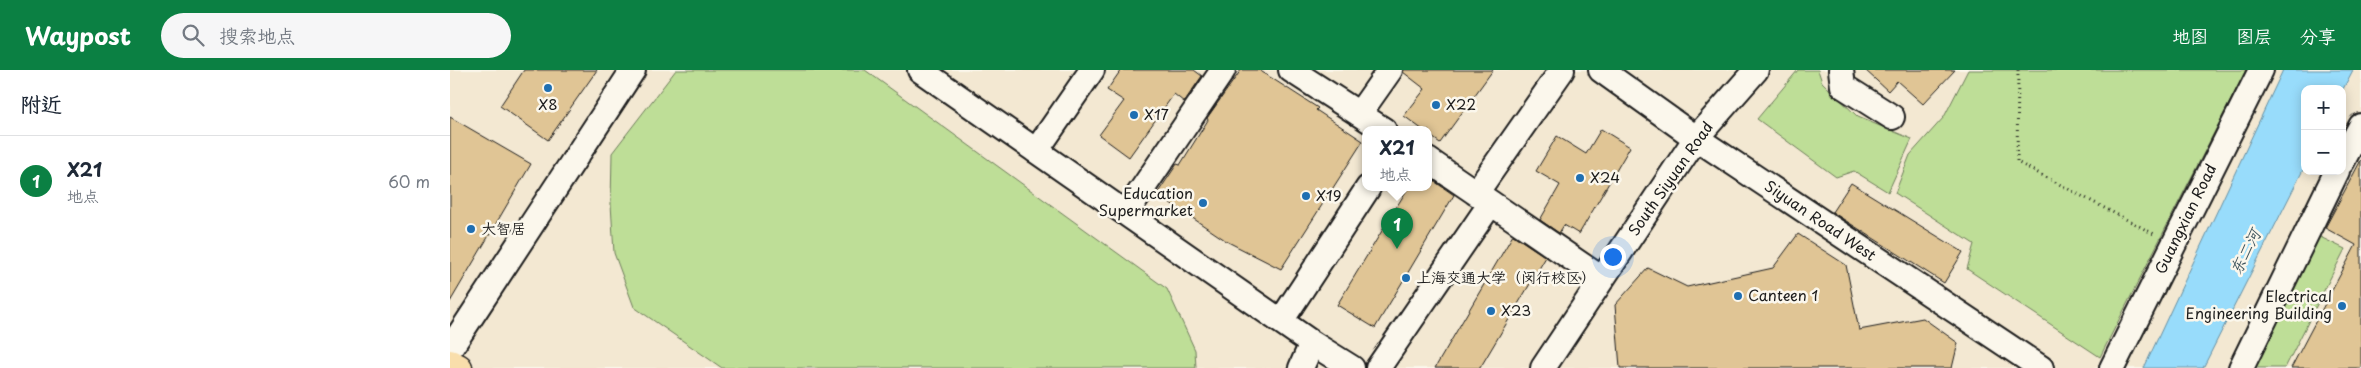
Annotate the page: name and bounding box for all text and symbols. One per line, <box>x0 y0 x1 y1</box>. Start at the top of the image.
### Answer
search box <box>161 13 511 58</box>
text: Waypost <box>25 17 131 53</box>
icon: search <box>179 21 207 49</box>
text: 搜索地点 <box>219 21 295 49</box>
text: 地图 <box>2172 22 2208 49</box>
text: 图层 <box>2236 22 2272 49</box>
text: 分享 <box>2300 22 2336 49</box>
marker: X8 <box>542 82 554 94</box>
map controls <box>2301 85 2346 175</box>
button: + <box>2301 85 2346 130</box>
text: 附近 <box>20 87 62 119</box>
place label: X8 <box>538 92 558 115</box>
place label: X22 <box>1446 92 1476 115</box>
marker: X22 <box>1430 99 1442 111</box>
place label: X17 <box>1144 102 1169 125</box>
marker: X17 <box>1128 109 1140 121</box>
street label: South Siyuan Road <box>1622 116 1718 240</box>
popup <box>1362 126 1432 191</box>
button: − <box>2301 130 2346 175</box>
text: X21 <box>1380 133 1414 161</box>
text: X21 <box>67 155 102 183</box>
street label: Guangxian Road <box>2148 159 2221 277</box>
text: 地点 <box>1380 161 1412 185</box>
place label: X24 <box>1590 165 1620 188</box>
text: 1 <box>32 169 40 193</box>
text: 60 m <box>388 169 430 193</box>
marker: X24 <box>1574 172 1586 184</box>
street label: Siyuan Road West <box>1760 174 1881 266</box>
place label: Education Supermarket <box>1099 181 1193 221</box>
text: 地点 <box>67 183 99 207</box>
place label: X19 <box>1316 183 1341 206</box>
marker: X19 <box>1300 190 1312 202</box>
marker: Education Supermarket <box>1197 197 1209 209</box>
pin: 1 <box>1381 208 1413 249</box>
place label: 大智居 <box>481 216 526 239</box>
water label: 东二河 <box>2223 222 2267 278</box>
marker: 大智居 <box>465 223 477 235</box>
your location <box>1600 244 1626 270</box>
place label: 上海交通大学（闵行校区） <box>1416 265 1596 288</box>
marker: 上海交通大学（闵行校区） <box>1400 272 1412 284</box>
place label: Canteen 1 <box>1748 283 1818 306</box>
place label: Electrical Engineering Building <box>2186 284 2332 324</box>
marker: Canteen 1 <box>1732 290 1744 302</box>
place label: X23 <box>1501 298 1531 321</box>
marker: Electrical Engineering Building <box>2336 300 2348 312</box>
marker: X23 <box>1485 305 1497 317</box>

